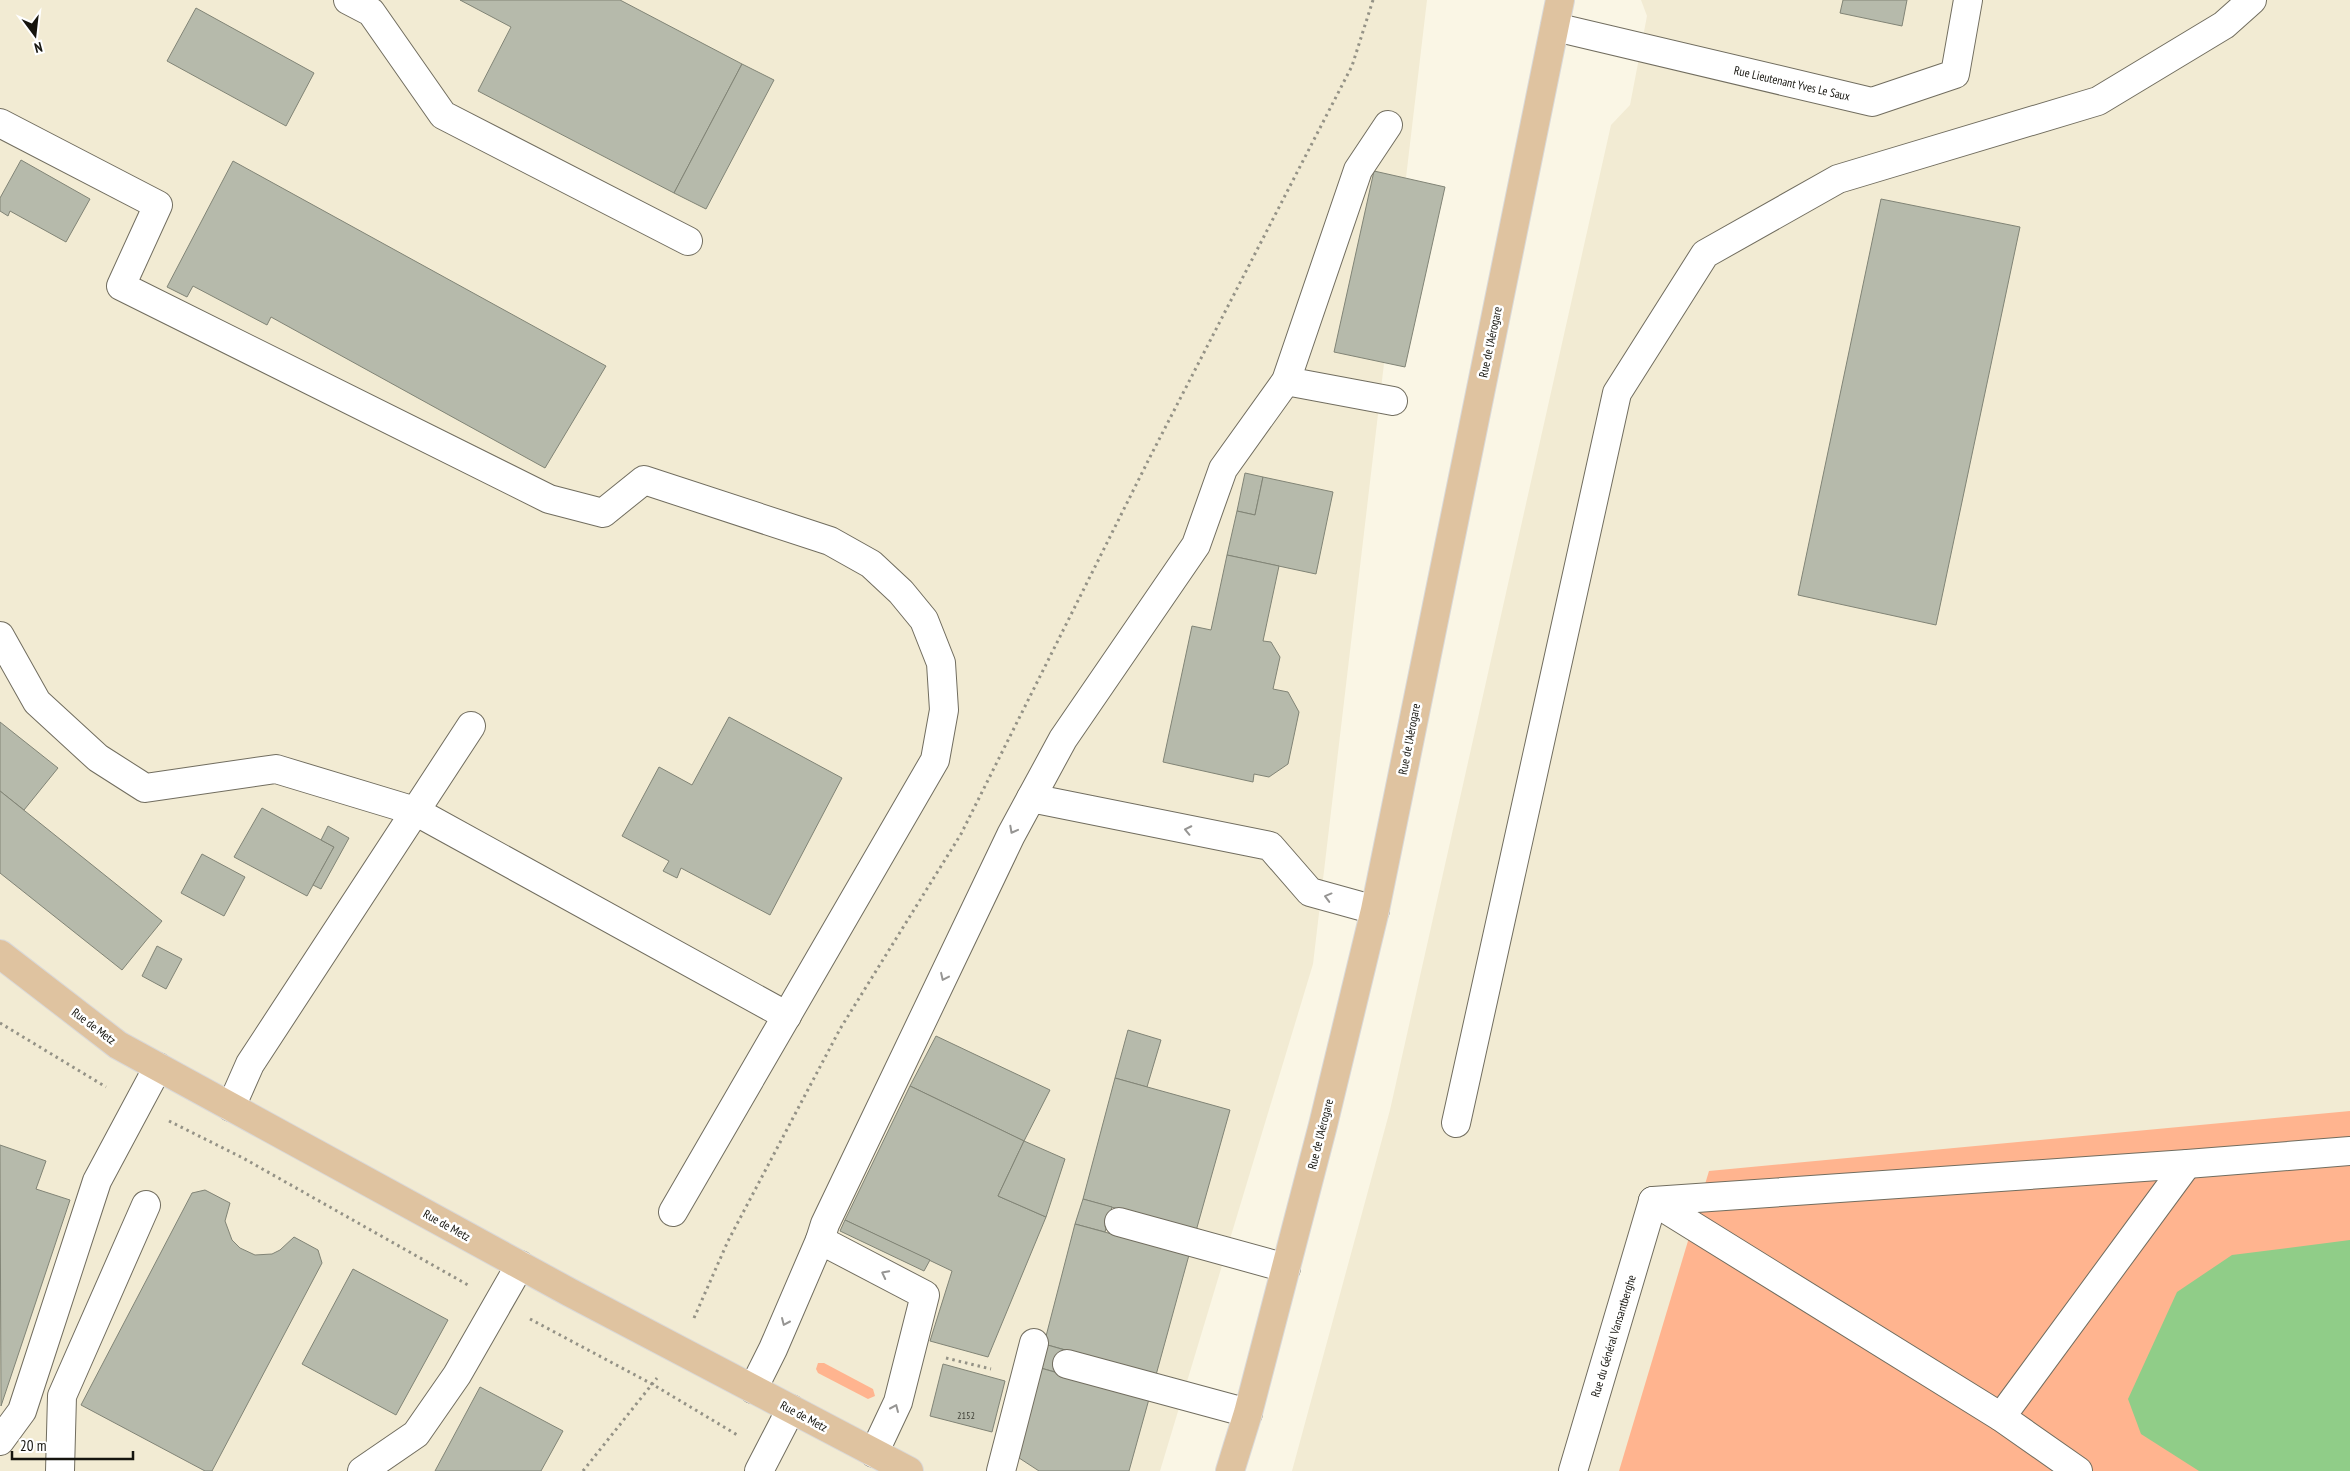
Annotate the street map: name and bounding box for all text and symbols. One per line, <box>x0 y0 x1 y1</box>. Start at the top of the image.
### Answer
north arrow <box>10 10 60 60</box>
text: N <box>32 38 44 57</box>
street label: Rue Lieutenant Yves Le Saux <box>1733 62 1851 104</box>
street label: Rue de l'Aérogare <box>1475 305 1505 379</box>
street label: Rue de l'Aérogare <box>1395 702 1423 776</box>
one-way arrow <box>1009 825 1019 834</box>
one-way arrow <box>1184 825 1193 835</box>
one-way arrow <box>1324 892 1332 902</box>
one-way arrow <box>939 972 950 981</box>
street label: Rue de Metz <box>69 1005 119 1047</box>
street label: Rue de l'Aérogare <box>1304 1097 1336 1171</box>
street label: Rue de Metz <box>421 1206 473 1244</box>
one-way arrow <box>882 1270 891 1280</box>
street label: Rue du Général Vansantberghe <box>1587 1273 1639 1399</box>
one-way arrow <box>781 1317 792 1326</box>
street label: Rue de Metz <box>778 1397 830 1435</box>
one-way arrow <box>888 1405 898 1414</box>
house number: 2152 <box>957 1409 975 1422</box>
scale bar <box>12 1428 134 1460</box>
text: 20 m <box>20 1436 46 1455</box>

